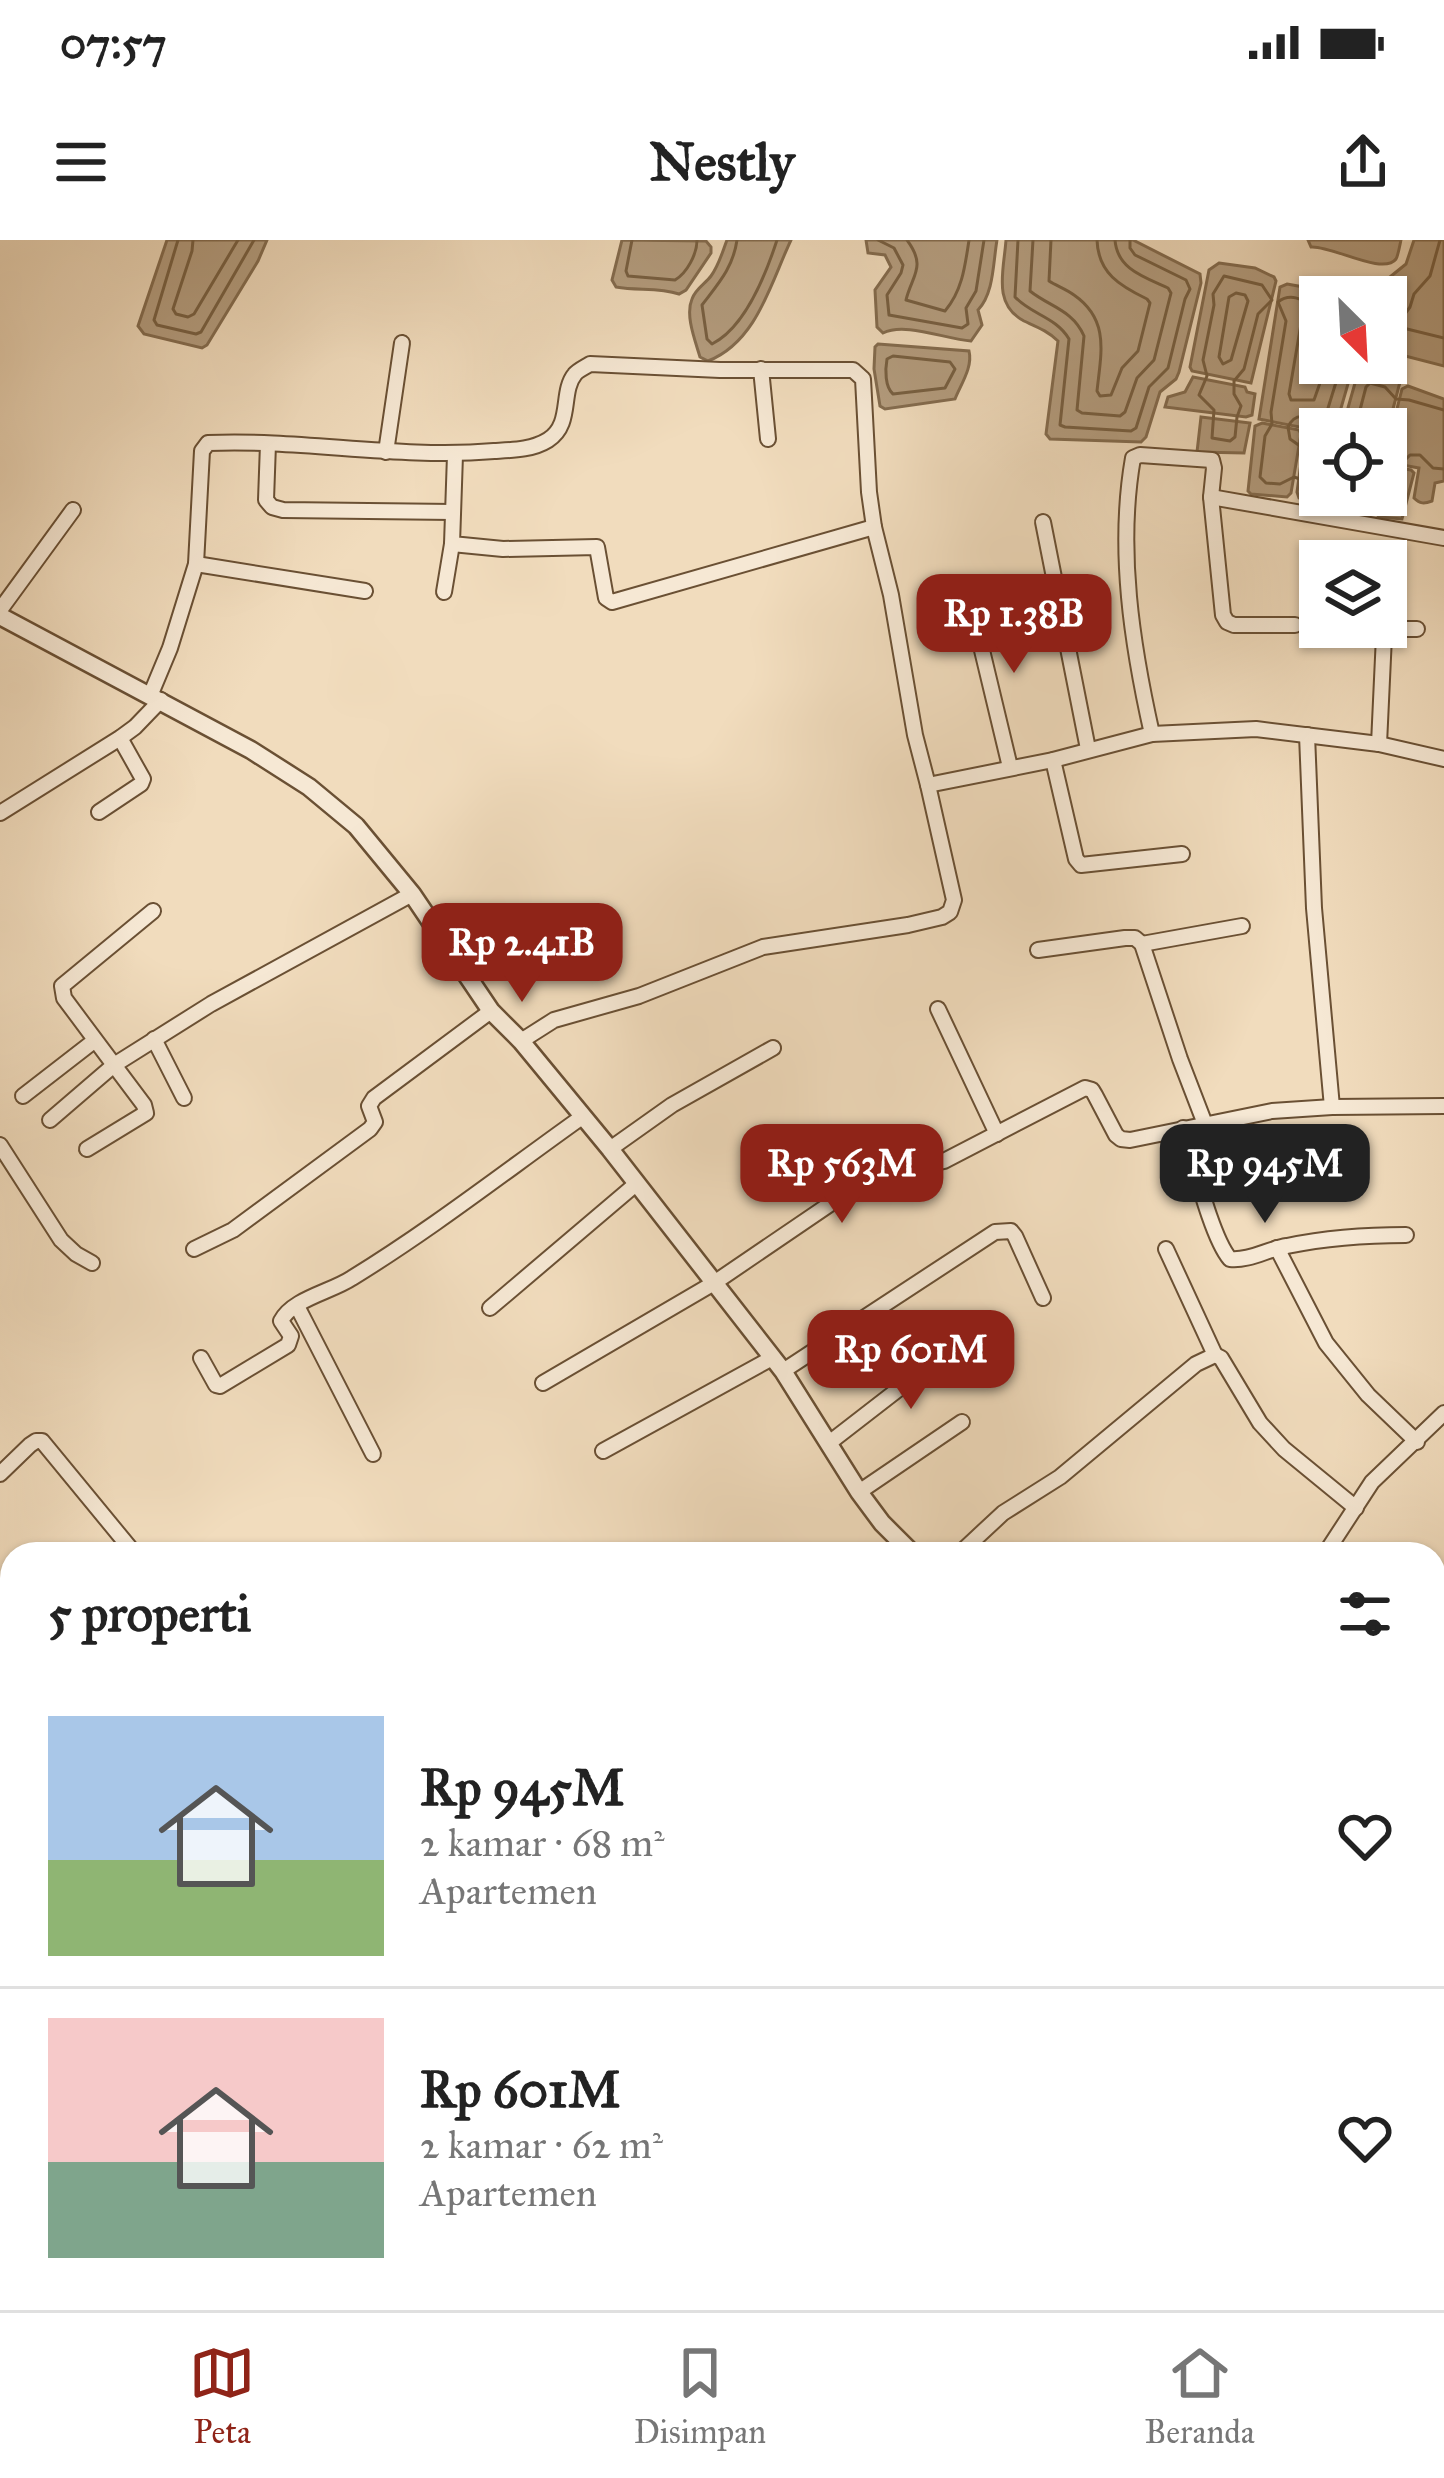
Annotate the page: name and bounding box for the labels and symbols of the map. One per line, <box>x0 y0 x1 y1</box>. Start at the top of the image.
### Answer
north arrow <box>1299 276 1407 384</box>
pin: Rp 1.38B <box>890 574 1138 676</box>
pin: Rp 2.41B <box>398 903 646 1005</box>
pin: Rp 563M <box>731 1124 953 1226</box>
pin: Rp 945M <box>1154 1124 1376 1226</box>
pin: Rp 601M <box>800 1310 1022 1412</box>

